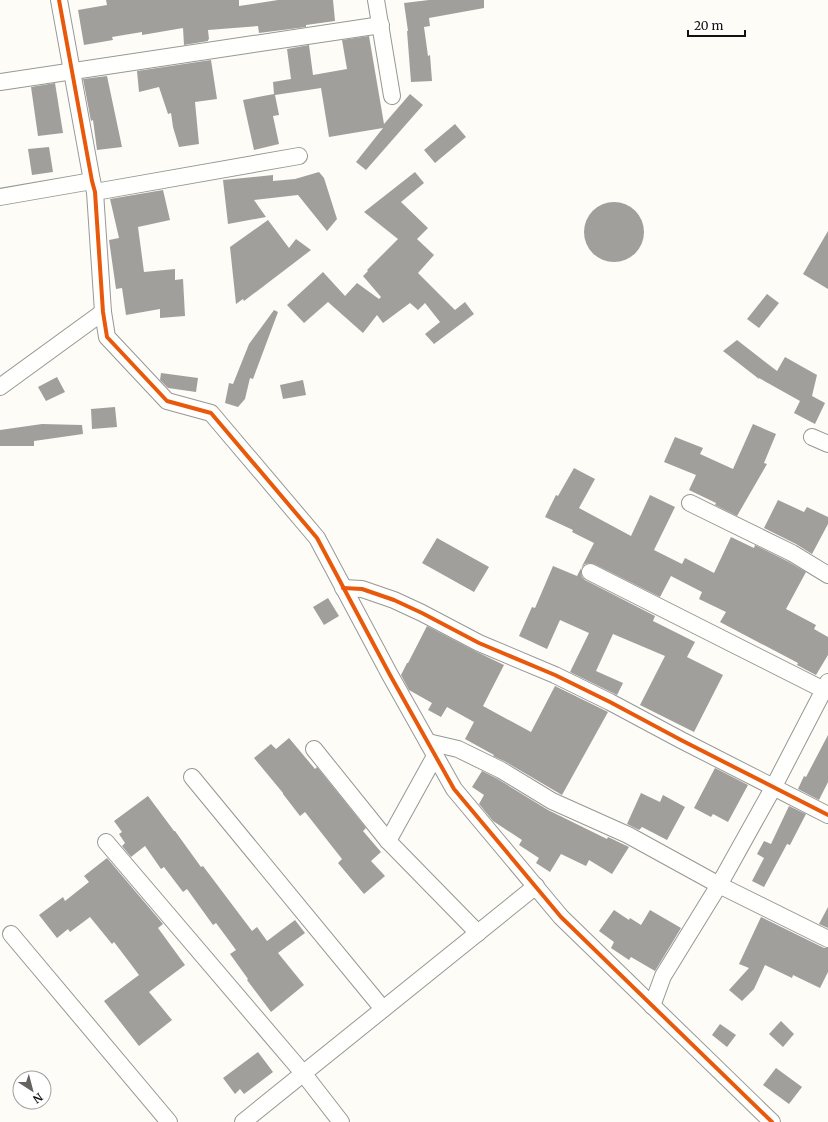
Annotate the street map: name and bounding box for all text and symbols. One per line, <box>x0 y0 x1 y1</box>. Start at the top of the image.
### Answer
scale bar <box>688 12 745 38</box>
text: 20 m <box>694 18 723 33</box>
north arrow <box>12 1070 52 1110</box>
text: N <box>30 1090 46 1106</box>

